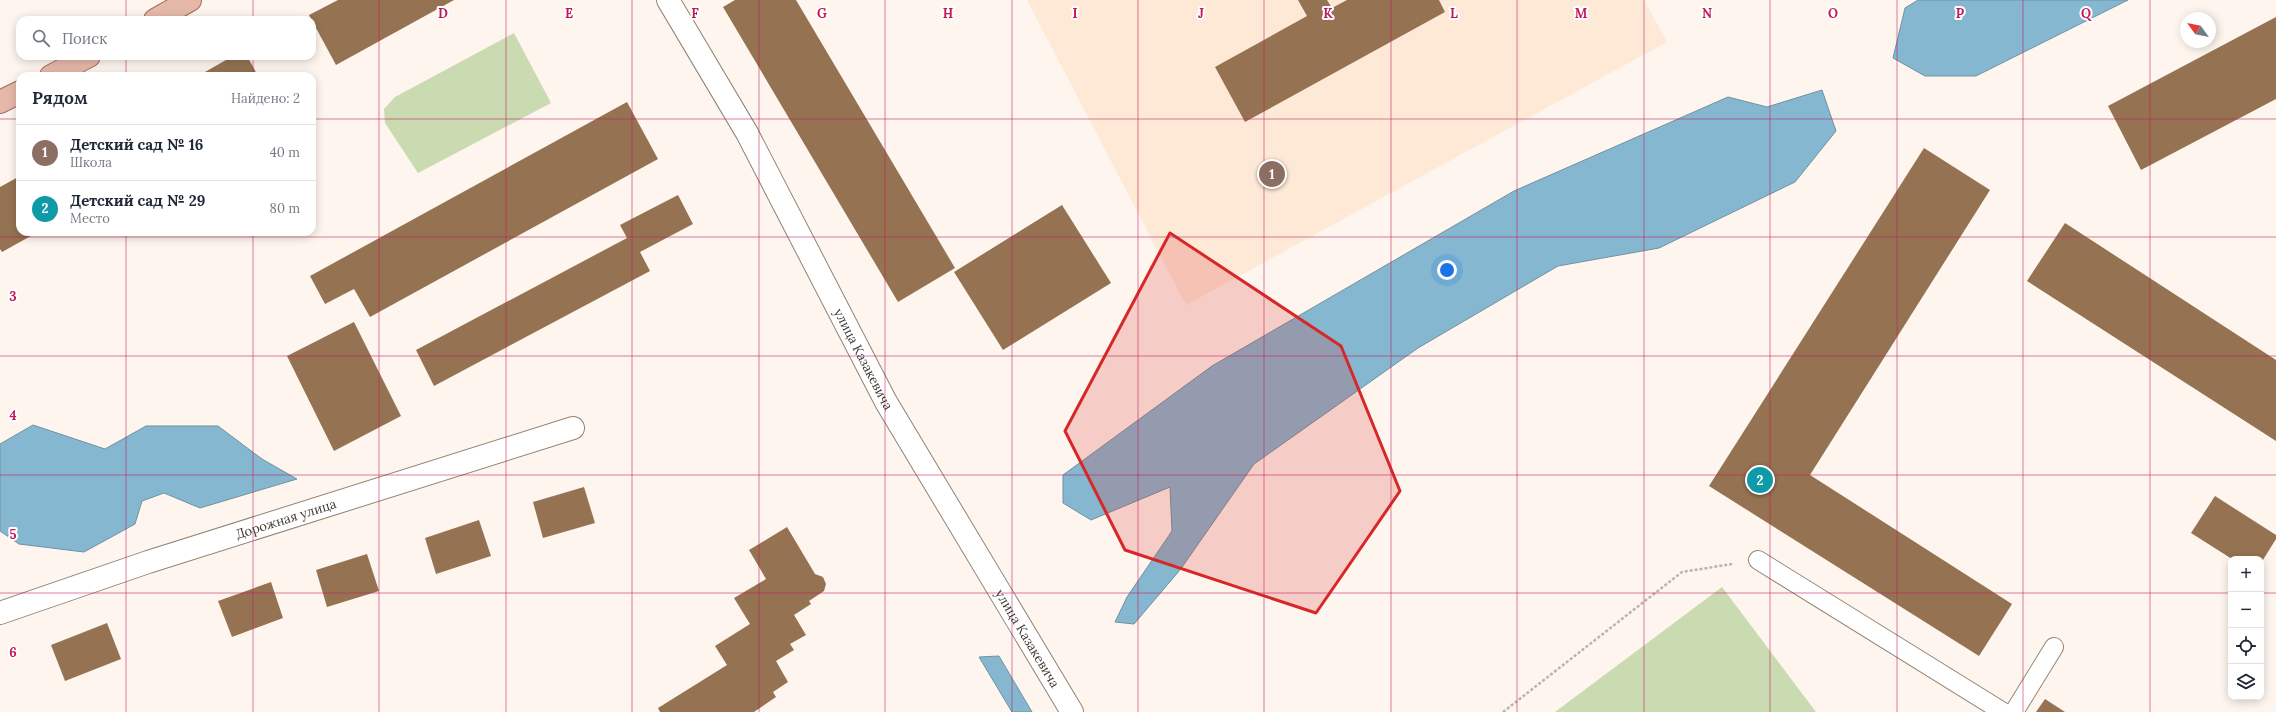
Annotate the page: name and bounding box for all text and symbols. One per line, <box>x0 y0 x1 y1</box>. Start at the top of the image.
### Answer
text: D <box>438 5 448 22</box>
text: E <box>565 5 573 22</box>
text: F <box>691 5 699 22</box>
text: G <box>817 5 827 22</box>
text: H <box>943 5 953 22</box>
text: I <box>1072 5 1078 22</box>
text: J <box>1198 5 1204 22</box>
text: K <box>1323 5 1333 22</box>
text: L <box>1450 5 1458 22</box>
text: M <box>1575 5 1588 22</box>
text: N <box>1702 5 1712 22</box>
text: O <box>1828 5 1838 22</box>
text: P <box>1956 5 1965 22</box>
text: Q <box>2081 5 2092 22</box>
north arrow <box>2180 12 2216 48</box>
search box <box>16 16 316 60</box>
icon: search <box>30 27 52 49</box>
text: Поиск <box>62 29 107 48</box>
text: Рядом <box>32 87 88 109</box>
text: Найдено: 2 <box>231 90 300 107</box>
text: Детский сад № 16 <box>70 135 203 154</box>
text: 1 <box>42 144 48 161</box>
text: 40 m <box>270 144 300 161</box>
text: Школа <box>70 154 112 171</box>
pin: 1 <box>1259 159 1285 189</box>
text: Детский сад № 29 <box>70 191 205 210</box>
text: 2 <box>42 200 48 217</box>
text: 80 m <box>270 200 300 217</box>
text: Место <box>70 210 110 227</box>
your location <box>1437 260 1457 280</box>
text: 3 <box>9 288 17 305</box>
street label: улица Казакевича <box>830 305 897 413</box>
text: 4 <box>9 407 17 424</box>
pin: 2 <box>1747 465 1773 495</box>
street label: Дорожная улица <box>233 495 339 543</box>
text: 5 <box>9 526 17 543</box>
map controls <box>2228 556 2264 700</box>
button: + <box>2228 556 2264 592</box>
street label: улица Казакевича <box>991 586 1064 691</box>
button: − <box>2228 592 2264 628</box>
button: locate <box>2228 628 2264 664</box>
text: 6 <box>9 644 17 661</box>
button: layers <box>2228 664 2264 700</box>

